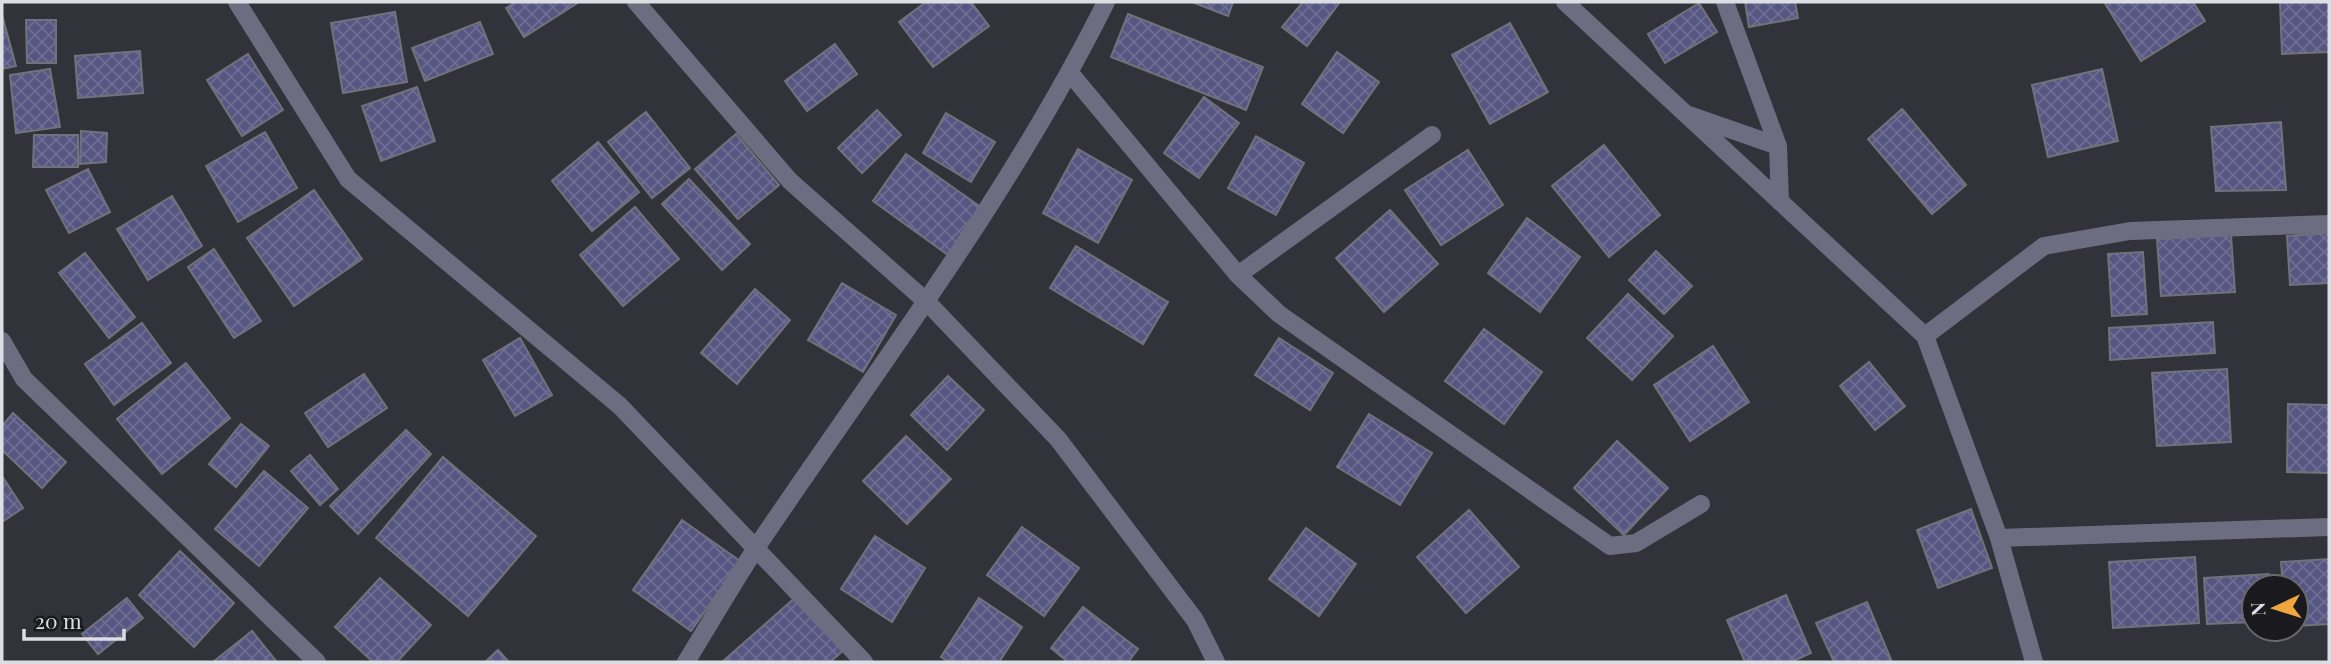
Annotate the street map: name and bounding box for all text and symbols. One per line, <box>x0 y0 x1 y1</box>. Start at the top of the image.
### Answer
north arrow <box>2240 573 2310 643</box>
scale bar <box>24 598 124 642</box>
text: N <box>2244 601 2270 617</box>
text: 20 m <box>35 606 82 634</box>

